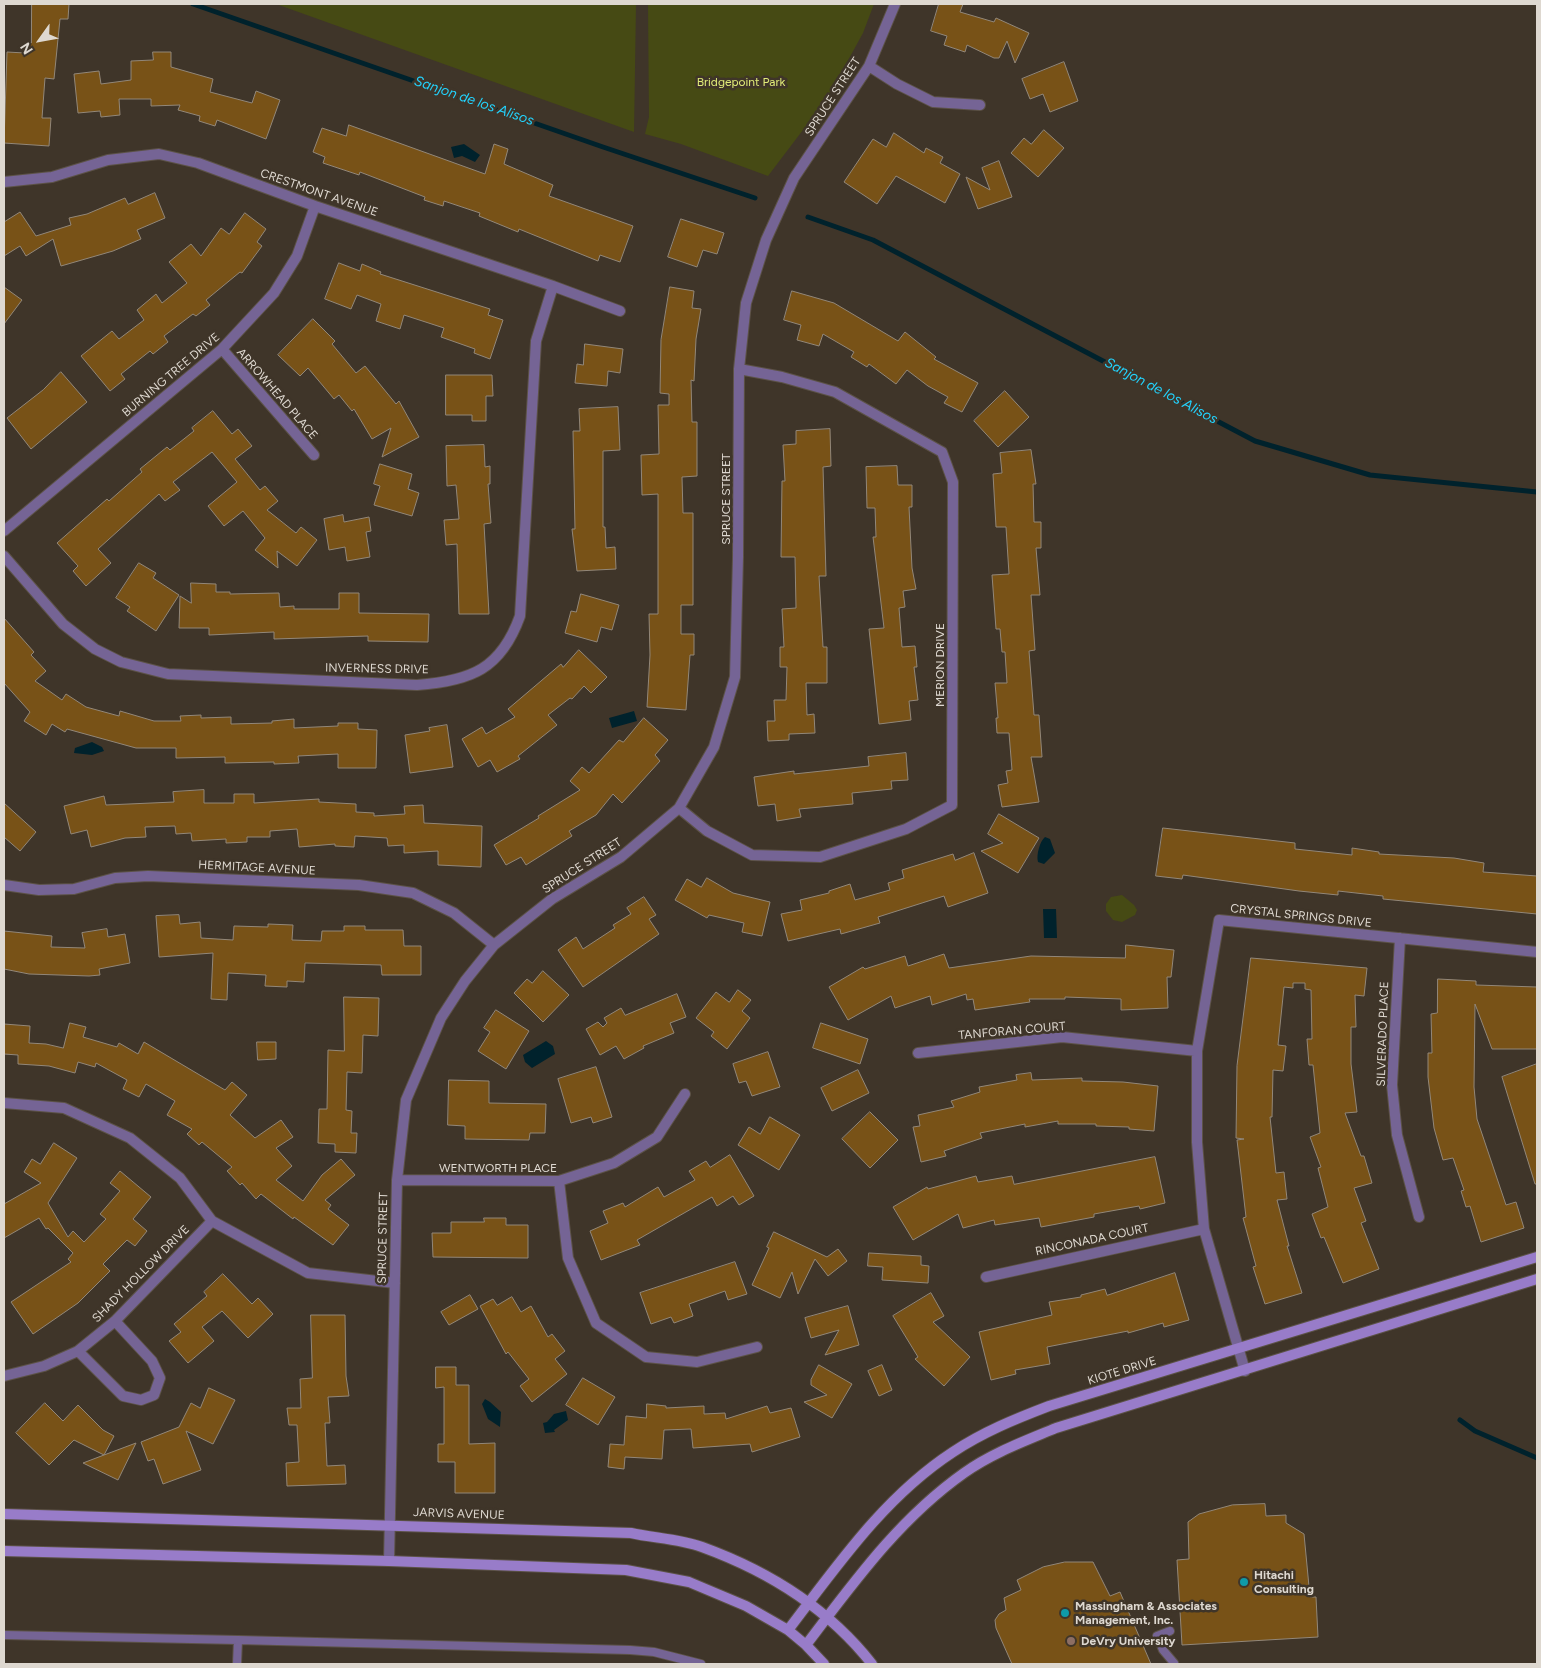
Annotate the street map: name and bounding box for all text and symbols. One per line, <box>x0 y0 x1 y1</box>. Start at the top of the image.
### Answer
north arrow <box>15 15 65 65</box>
text: N <box>17 39 37 57</box>
street label: SPRUCE STREET <box>802 55 864 139</box>
water label: Sanjon de los Alisos <box>412 73 536 129</box>
park label: Bridgepoint Park <box>697 75 785 89</box>
street label: CRESTMONT AVENUE <box>258 166 380 220</box>
street label: BURNING TREE DRIVE <box>119 330 223 420</box>
street label: ARROWHEAD PLACE <box>233 345 321 443</box>
water label: Sanjon de los Alisos <box>1102 354 1220 428</box>
street label: SPRUCE STREET <box>719 453 733 545</box>
street label: MERION DRIVE <box>933 623 947 707</box>
street label: INVERNESS DRIVE <box>325 661 429 677</box>
street label: SPRUCE STREET <box>540 835 624 897</box>
street label: HERMITAGE AVENUE <box>198 858 316 878</box>
street label: CRYSTAL SPRINGS DRIVE <box>1230 901 1372 931</box>
street label: SILVERADO PLACE <box>1374 981 1392 1087</box>
street label: TANFORAN COURT <box>958 1019 1066 1043</box>
street label: WENTWORTH PLACE <box>439 1161 557 1175</box>
street label: SPRUCE STREET <box>375 1192 391 1284</box>
street label: RINCONADA COURT <box>1034 1221 1150 1259</box>
street label: SHADY HOLLOW DRIVE <box>89 1222 193 1326</box>
street label: KIOTE DRIVE <box>1086 1354 1158 1388</box>
street label: JARVIS AVENUE <box>413 1505 505 1523</box>
place label: Hitachi Consulting <box>1254 1568 1314 1596</box>
marker: Hitachi Consulting <box>1238 1576 1250 1588</box>
place label: Massingham & Associates Management, Inc. <box>1075 1599 1217 1627</box>
marker: Massingham & Associates Management, Inc. <box>1059 1607 1071 1619</box>
place label: DeVry University <box>1081 1634 1175 1648</box>
marker: DeVry University <box>1065 1635 1077 1647</box>

